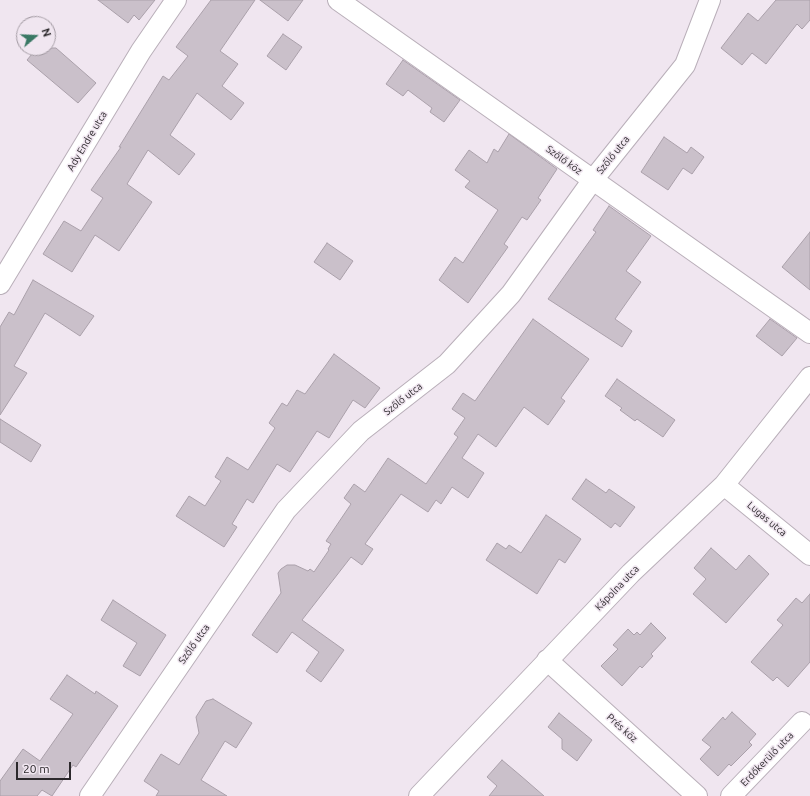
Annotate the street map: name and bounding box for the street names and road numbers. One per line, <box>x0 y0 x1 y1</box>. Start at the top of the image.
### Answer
street label: Ady Endre utca <box>64 109 110 173</box>
street label: Szőlő utca <box>594 133 632 177</box>
street label: Szőlő köz <box>544 143 584 177</box>
street label: Szőlő utca <box>381 380 425 418</box>
street label: Lugas utca <box>745 499 789 539</box>
street label: Kápolna utca <box>593 563 641 613</box>
street label: Szőlő utca <box>176 622 212 666</box>
street label: Prés köz <box>604 711 640 745</box>
street label: Erdőkerülő utca <box>738 729 796 789</box>

